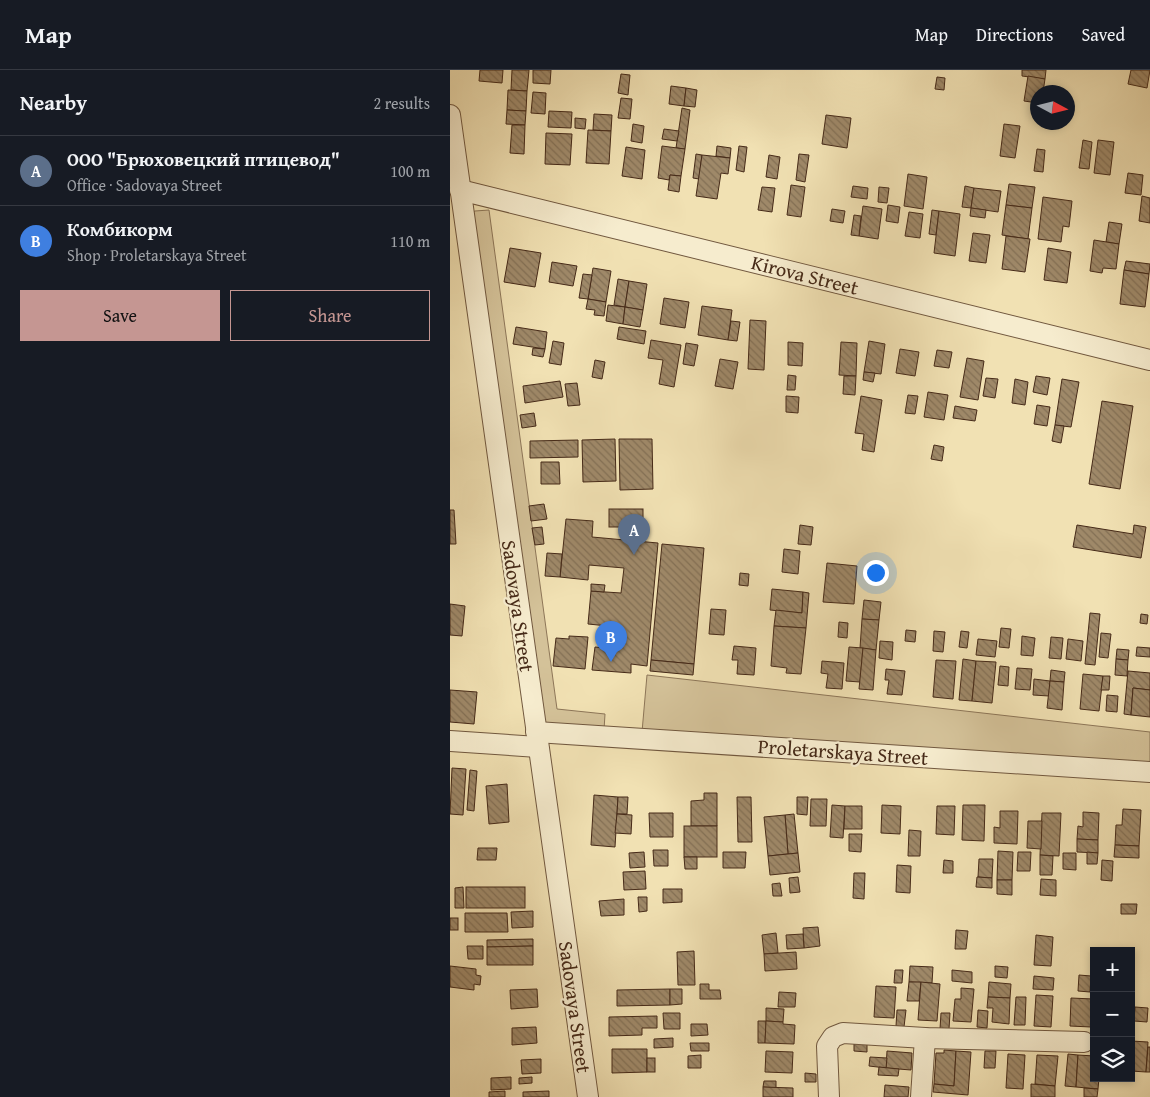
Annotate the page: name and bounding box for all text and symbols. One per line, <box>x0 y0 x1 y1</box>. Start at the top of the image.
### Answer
text: Map <box>25 17 72 52</box>
text: Map <box>915 21 948 48</box>
text: Directions <box>976 21 1053 48</box>
text: Saved <box>1081 21 1125 48</box>
north arrow <box>1030 85 1075 130</box>
text: Nearby <box>20 87 87 118</box>
text: 2 results <box>373 91 430 115</box>
text: ООО "Брюховецкий птицевод" <box>67 145 340 173</box>
text: A <box>31 159 41 183</box>
text: 100 m <box>390 159 430 183</box>
text: Office · Sadovaya Street <box>67 173 222 197</box>
text: Комбикорм <box>67 215 173 243</box>
text: B <box>31 229 41 253</box>
text: 110 m <box>390 229 430 253</box>
text: Shop · Proletarskaya Street <box>67 243 247 267</box>
street label: Kirova Street <box>749 247 862 302</box>
button: Save <box>20 290 220 341</box>
button: Share <box>230 290 430 341</box>
pin: A <box>618 514 650 555</box>
street label: Sadovaya Street <box>495 538 542 674</box>
your location <box>863 560 889 586</box>
pin: B <box>595 621 627 662</box>
street label: Proletarskaya Street <box>757 731 929 772</box>
street label: Sadovaya Street <box>552 939 599 1075</box>
map controls <box>1090 947 1135 1082</box>
button: + <box>1090 947 1135 992</box>
button: − <box>1090 992 1135 1037</box>
button: layers <box>1090 1037 1135 1082</box>

